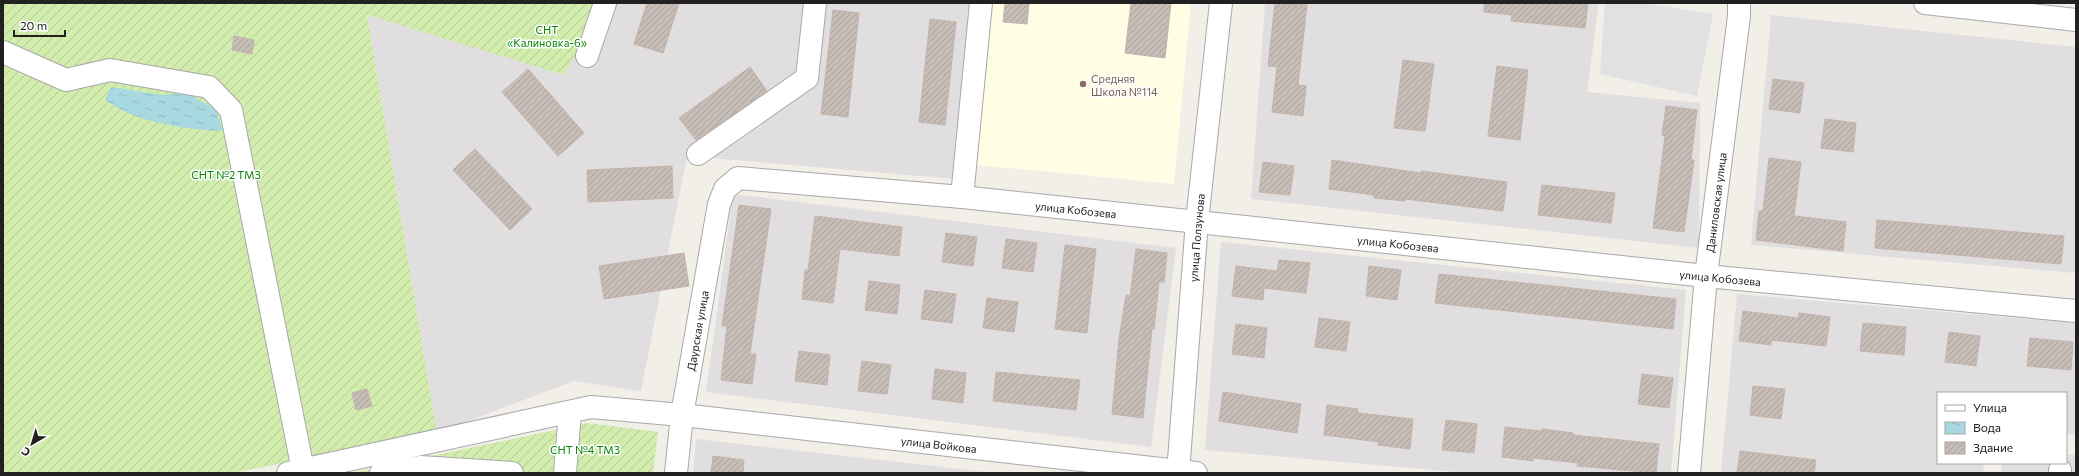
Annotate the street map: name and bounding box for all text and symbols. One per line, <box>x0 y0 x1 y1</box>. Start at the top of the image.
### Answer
scale bar <box>14 12 65 38</box>
text: 20 m <box>20 18 47 32</box>
park label: СНТ «Калиновка-6» <box>507 23 587 49</box>
place label: Средняя Школа №114 <box>1091 72 1158 98</box>
marker: Средняя Школа №114 <box>1078 79 1088 89</box>
street label: Даниловская улица <box>1703 152 1728 253</box>
park label: СНТ №2 ТМЗ <box>191 168 261 181</box>
street label: улица Ползунова <box>1186 193 1206 282</box>
street label: улица Кобозева <box>1035 198 1117 220</box>
street label: улица Кобозева <box>1357 233 1439 254</box>
street label: улица Кобозева <box>1679 267 1762 288</box>
street label: Даурская улица <box>683 289 710 372</box>
legend <box>1937 392 2067 464</box>
text: Улица <box>1973 400 2007 414</box>
text: Вода <box>1973 420 2001 434</box>
north arrow <box>12 424 52 464</box>
street label: улица Войкова <box>900 433 977 455</box>
text: Здание <box>1973 440 2013 454</box>
park label: СНТ №4 ТМЗ <box>550 443 620 456</box>
text: С <box>18 445 33 460</box>

